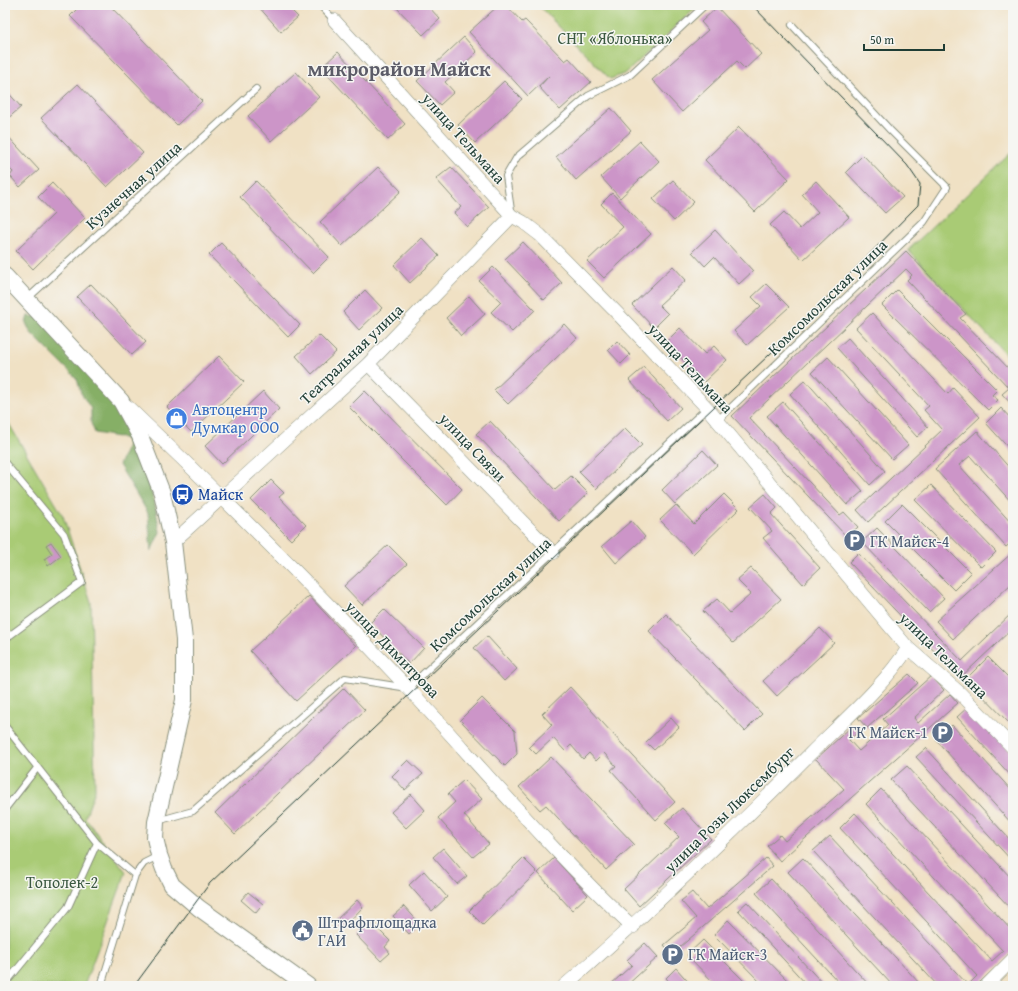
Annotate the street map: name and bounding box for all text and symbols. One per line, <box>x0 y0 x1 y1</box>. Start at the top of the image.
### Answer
park label: СНТ «Яблонька» <box>557 26 673 50</box>
scale bar <box>864 26 944 52</box>
text: 50 m <box>870 31 894 48</box>
district label: микрорайон Майск <box>308 54 491 83</box>
street label: улица Тельмана <box>416 86 512 189</box>
street label: Кузнечная улица <box>80 135 187 235</box>
street label: Комсомольская улица <box>762 233 893 361</box>
street label: Театральная улица <box>294 298 409 410</box>
street label: улица Тельмана <box>642 317 739 419</box>
place label: Автоцентр Думкар ООО <box>191 397 279 439</box>
shop icon: Автоцентр Думкар ООО <box>164 405 190 431</box>
street label: улица Связи <box>433 406 512 487</box>
bus stop icon: Майск <box>169 481 195 507</box>
place label: Майск <box>198 482 244 506</box>
parking icon: ГК Майск-4 <box>842 528 868 554</box>
place label: ГК Майск-4 <box>870 529 950 553</box>
street label: Комсомольская улица <box>424 531 556 657</box>
street label: улица Димитрова <box>339 594 446 703</box>
street label: улица Тельмана <box>893 606 994 704</box>
parking icon: ГК Майск-1 <box>930 719 956 745</box>
place label: ГК Майск-1 <box>849 720 928 744</box>
street label: улица Розы Люксембург <box>658 740 800 878</box>
park label: Тополек-2 <box>26 870 98 894</box>
place label: Штрафплощадка ГАИ <box>318 910 437 952</box>
public building icon: Штрафплощадка ГАИ <box>289 918 315 944</box>
parking icon: ГК Майск-3 <box>660 941 686 967</box>
place label: ГК Майск-3 <box>688 942 767 966</box>

